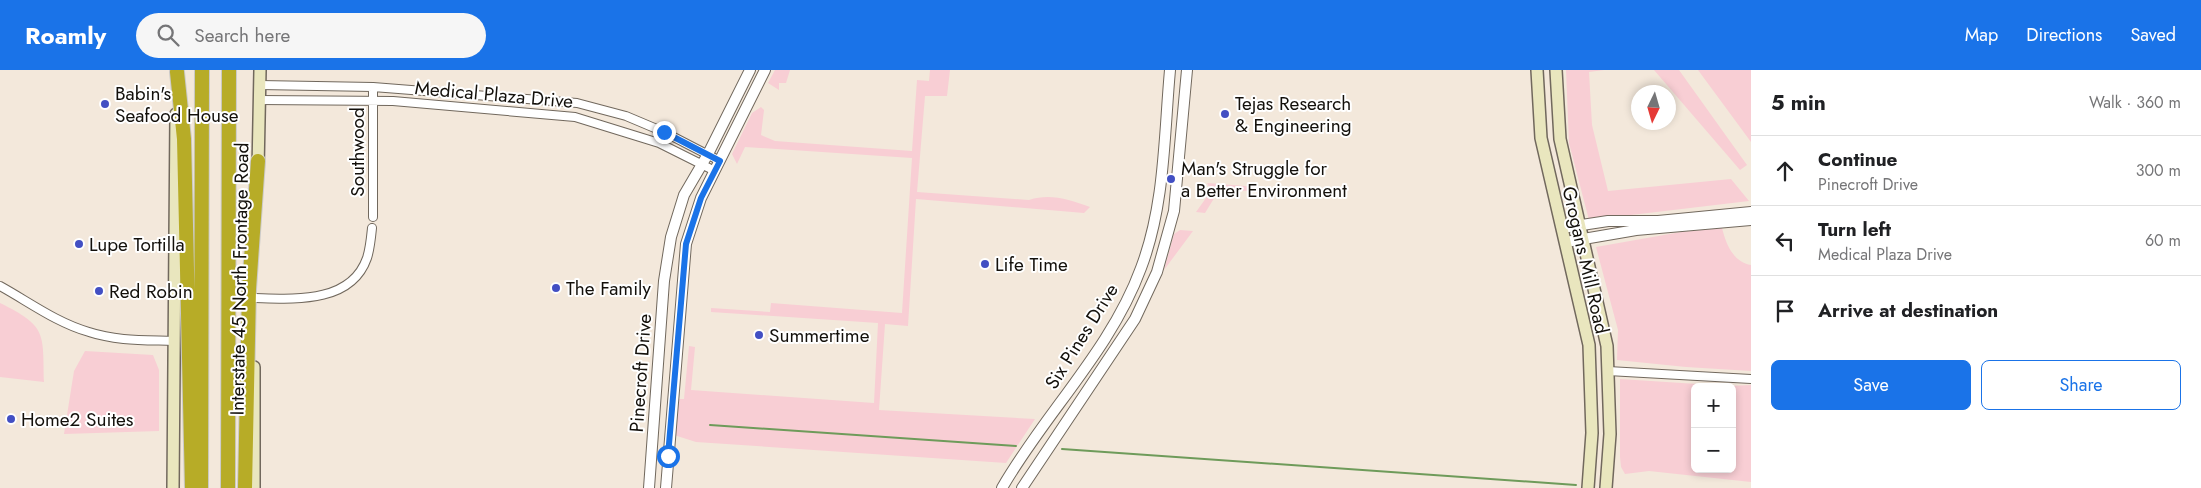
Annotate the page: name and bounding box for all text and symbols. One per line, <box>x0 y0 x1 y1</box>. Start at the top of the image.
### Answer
search box <box>136 13 486 58</box>
text: Roamly <box>25 18 106 53</box>
icon: search <box>154 21 182 49</box>
text: Search here <box>194 22 290 49</box>
text: Map <box>1965 22 1998 48</box>
text: Directions <box>2026 22 2102 48</box>
text: Saved <box>2130 22 2176 48</box>
street label: Medical Plaza Drive <box>414 74 575 115</box>
place label: Babin's Seafood House <box>115 80 239 129</box>
north arrow <box>1631 85 1676 130</box>
text: 5 min <box>1771 88 1826 118</box>
place label: Tejas Research & Engineering <box>1235 90 1352 139</box>
text: Walk · 360 m <box>2089 91 2181 114</box>
marker: Babin's Seafood House <box>99 98 111 110</box>
street label: Southwood <box>344 107 371 197</box>
marker: Tejas Research & Engineering <box>1219 108 1231 120</box>
route end <box>653 121 676 144</box>
street label: Interstate 45 North Frontage Road <box>224 142 255 416</box>
text: Continue <box>1818 146 1897 173</box>
place label: Man's Struggle for a Better Environment <box>1181 155 1347 204</box>
icon: ahead <box>1771 157 1799 185</box>
text: 300 m <box>2136 159 2181 182</box>
marker: Man's Struggle for a Better Environment <box>1165 173 1177 185</box>
text: Pinecroft Drive <box>1818 173 1918 196</box>
street label: Grogans Mill Road <box>1555 184 1616 336</box>
text: Turn left <box>1818 216 1891 243</box>
icon: left <box>1771 227 1799 255</box>
text: 60 m <box>2145 229 2181 252</box>
place label: Lupe Tortilla <box>89 231 185 258</box>
marker: Lupe Tortilla <box>73 238 85 250</box>
text: Medical Plaza Drive <box>1818 243 1952 266</box>
place label: Life Time <box>995 251 1068 278</box>
marker: Life Time <box>979 258 991 270</box>
place label: The Family <box>566 275 651 302</box>
place label: Red Robin <box>109 278 193 305</box>
street label: Six Pines Drive <box>1038 278 1125 394</box>
marker: The Family <box>550 282 562 294</box>
marker: Red Robin <box>93 285 105 297</box>
icon: arrive <box>1771 297 1799 325</box>
text: Arrive at destination <box>1818 297 1998 324</box>
street label: Pinecroft Drive <box>623 313 658 433</box>
place label: Summertime <box>769 322 870 349</box>
marker: Summertime <box>753 329 765 341</box>
button: Save <box>1771 360 1971 410</box>
button: Share <box>1981 360 2181 410</box>
map controls <box>1691 383 1736 473</box>
button: + <box>1691 383 1736 428</box>
place label: Home2 Suites <box>21 406 134 433</box>
marker: Home2 Suites <box>5 413 17 425</box>
button: − <box>1691 428 1736 473</box>
route start <box>657 445 680 468</box>

